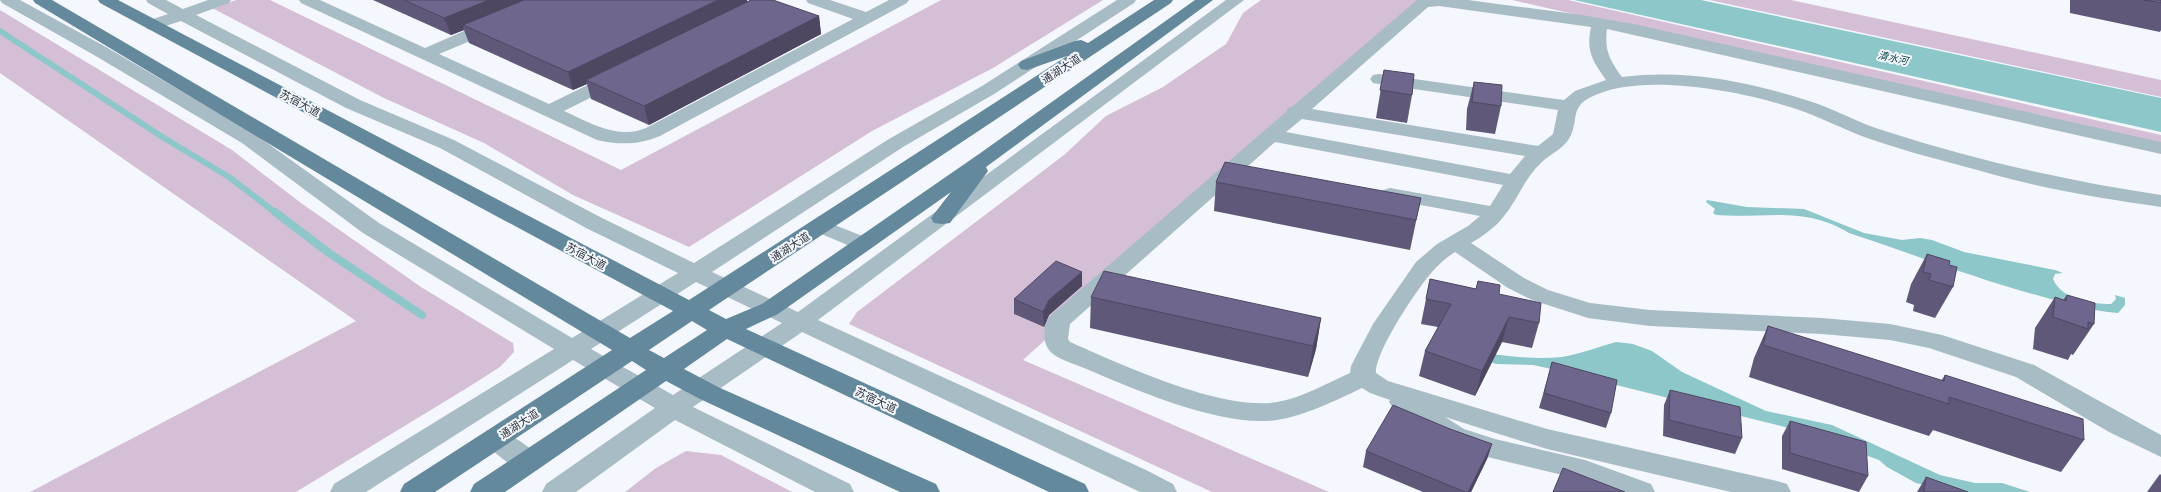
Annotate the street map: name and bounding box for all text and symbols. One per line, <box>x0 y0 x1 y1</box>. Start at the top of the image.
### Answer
water label: 清水河 <box>1877 49 1911 68</box>
street label: 通湖大道 <box>1039 51 1083 87</box>
street label: 苏宿大道 <box>277 86 323 120</box>
street label: 通湖大道 <box>768 229 812 265</box>
street label: 苏宿大道 <box>563 239 609 273</box>
street label: 苏宿大道 <box>853 384 899 416</box>
street label: 通湖大道 <box>497 406 541 442</box>

